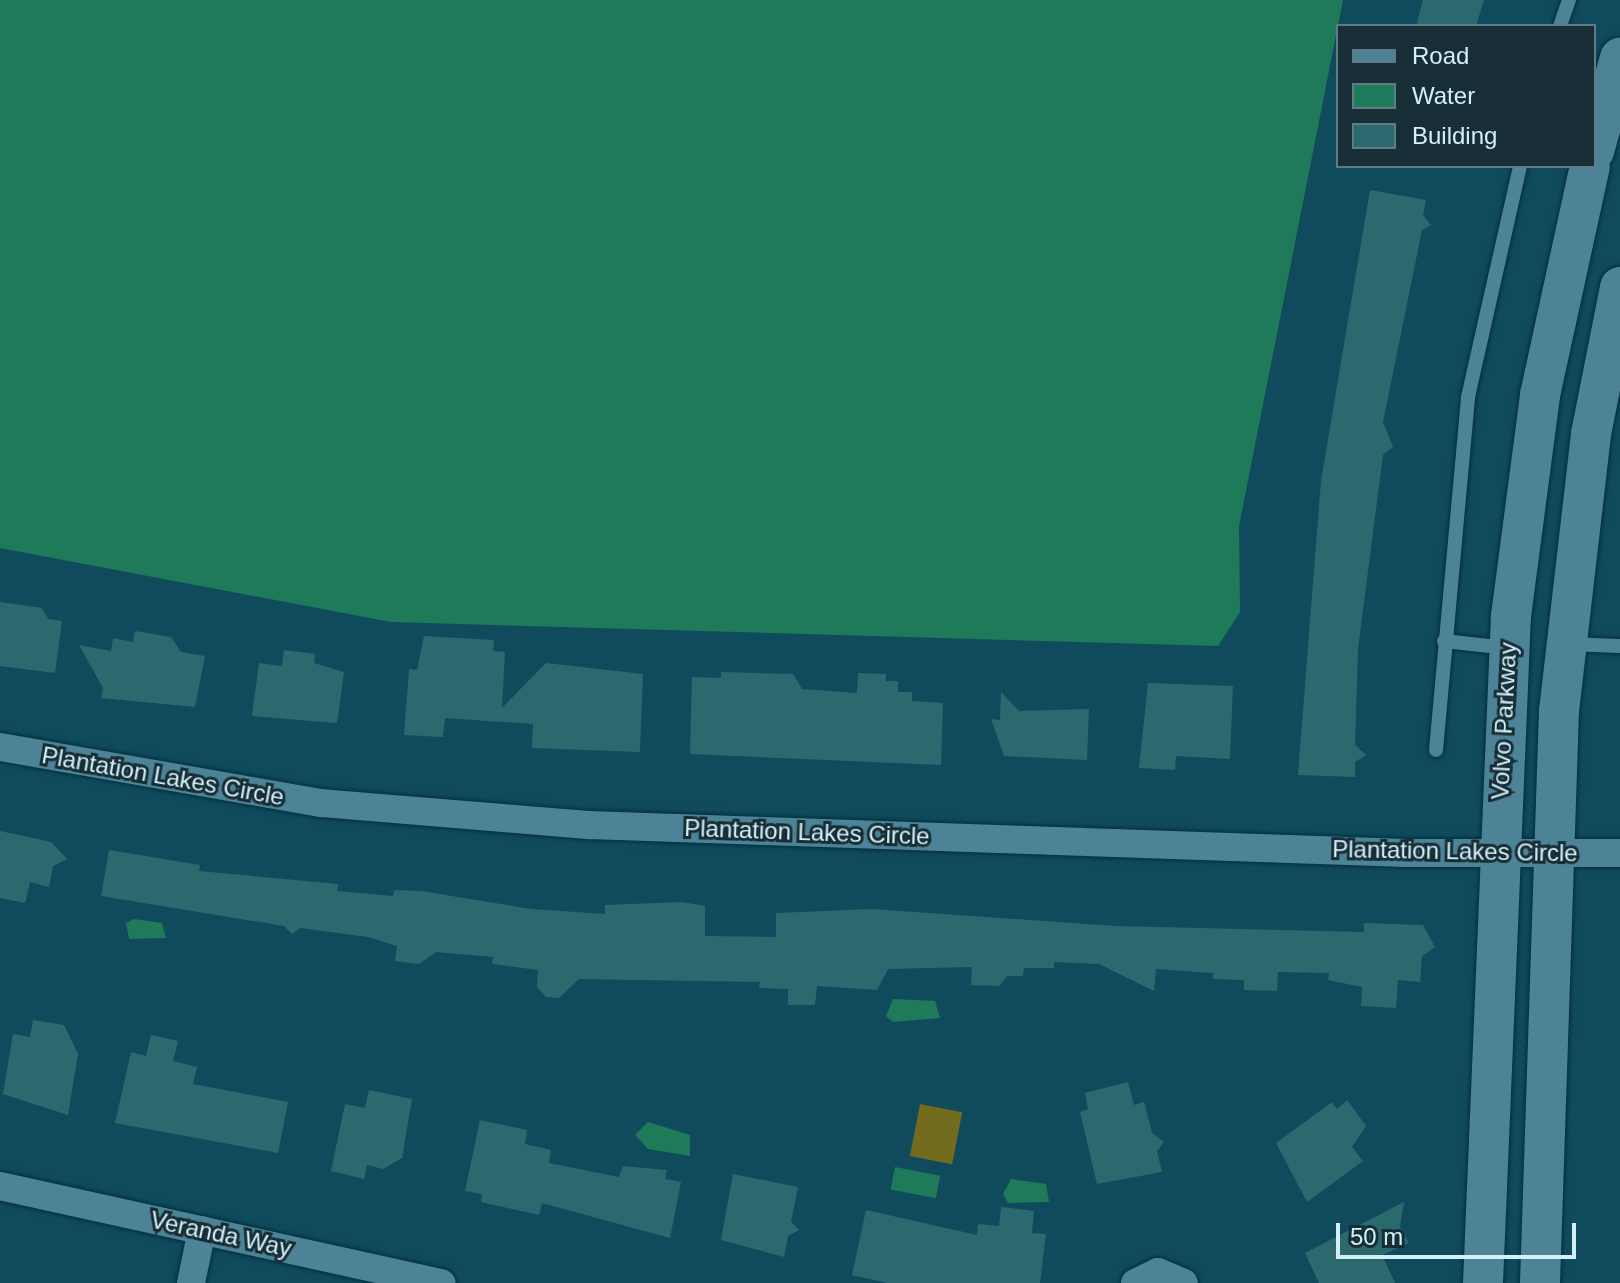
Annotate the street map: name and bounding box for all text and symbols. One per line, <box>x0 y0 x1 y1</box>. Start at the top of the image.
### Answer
legend <box>1336 24 1596 168</box>
text: Road <box>1412 42 1469 69</box>
text: Water <box>1412 82 1475 109</box>
text: Building <box>1412 122 1497 149</box>
street label: Volvo Parkway <box>1486 642 1522 800</box>
street label: Plantation Lakes Circle <box>40 741 286 811</box>
street label: Plantation Lakes Circle <box>684 813 930 851</box>
street label: Plantation Lakes Circle <box>1332 834 1578 868</box>
street label: Veranda Way <box>148 1205 294 1263</box>
scale bar <box>1340 1207 1580 1257</box>
text: 50 m <box>1350 1223 1403 1250</box>

